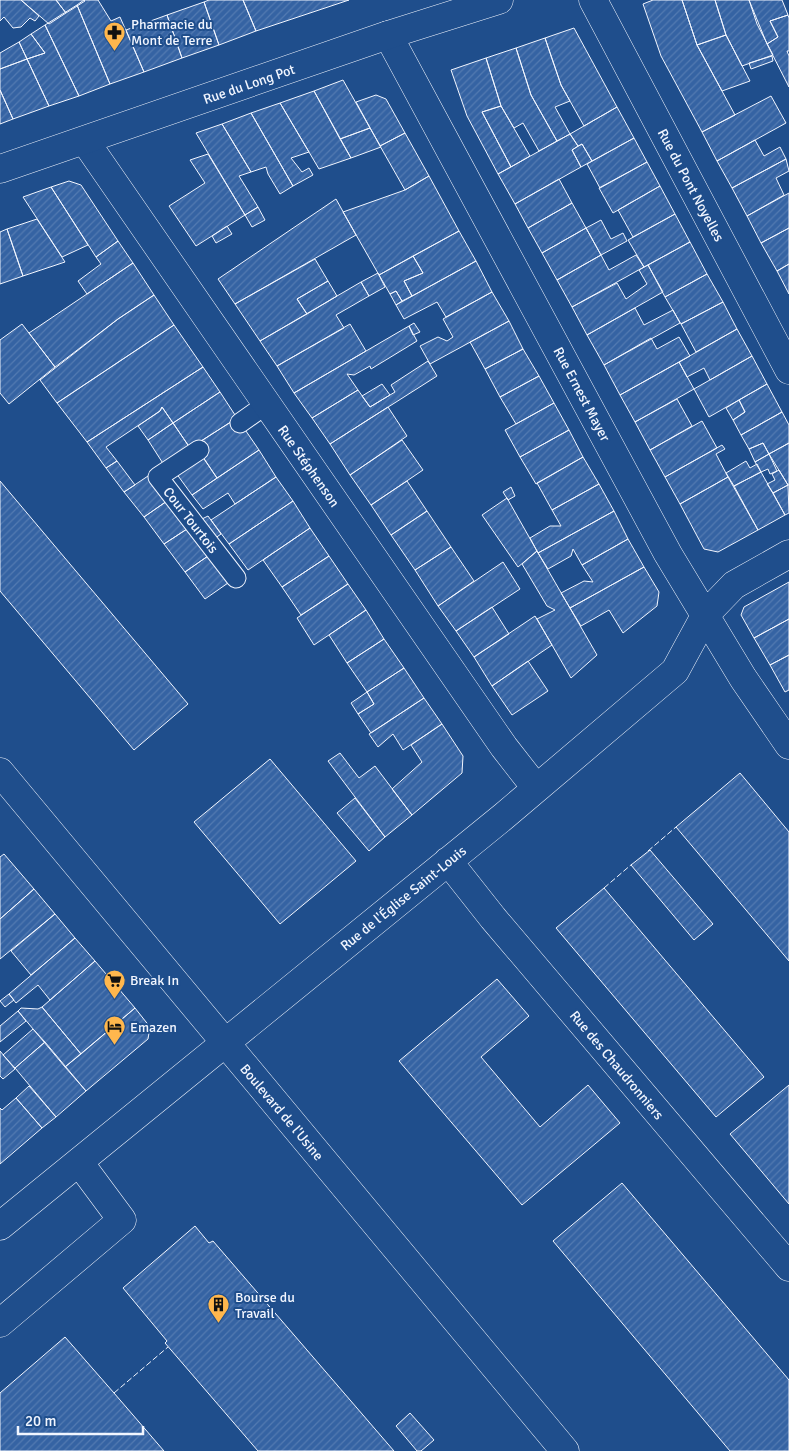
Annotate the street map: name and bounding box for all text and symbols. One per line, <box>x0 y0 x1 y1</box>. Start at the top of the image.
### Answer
place label: Pharmacie du Mont de Terre <box>131 16 213 49</box>
pharmacy icon: Pharmacie du Mont de Terre <box>103 20 127 51</box>
street label: Rue du Long Pot <box>201 61 297 108</box>
street label: Rue du Pont Noyelles <box>654 126 728 245</box>
street label: Rue Ernest Mayer <box>550 344 614 445</box>
street label: Rue Stéphenson <box>274 422 343 511</box>
street label: Cour Tourtois <box>159 484 222 557</box>
street label: Rue de l'Église Saint-Louis <box>337 842 470 954</box>
supermarket icon: Break In <box>102 968 126 999</box>
place label: Break In <box>130 972 179 989</box>
street label: Rue des Chaudronniers <box>566 1007 667 1123</box>
hotel icon: Emazen <box>102 1015 126 1046</box>
place label: Emazen <box>130 1019 177 1036</box>
street label: Boulevard de l'Usine <box>236 1061 327 1164</box>
place label: Bourse du Travail <box>235 1289 295 1322</box>
building icon: Bourse du Travail <box>207 1293 231 1324</box>
scale bar <box>18 1404 142 1436</box>
text: 20 m <box>25 1412 56 1430</box>

